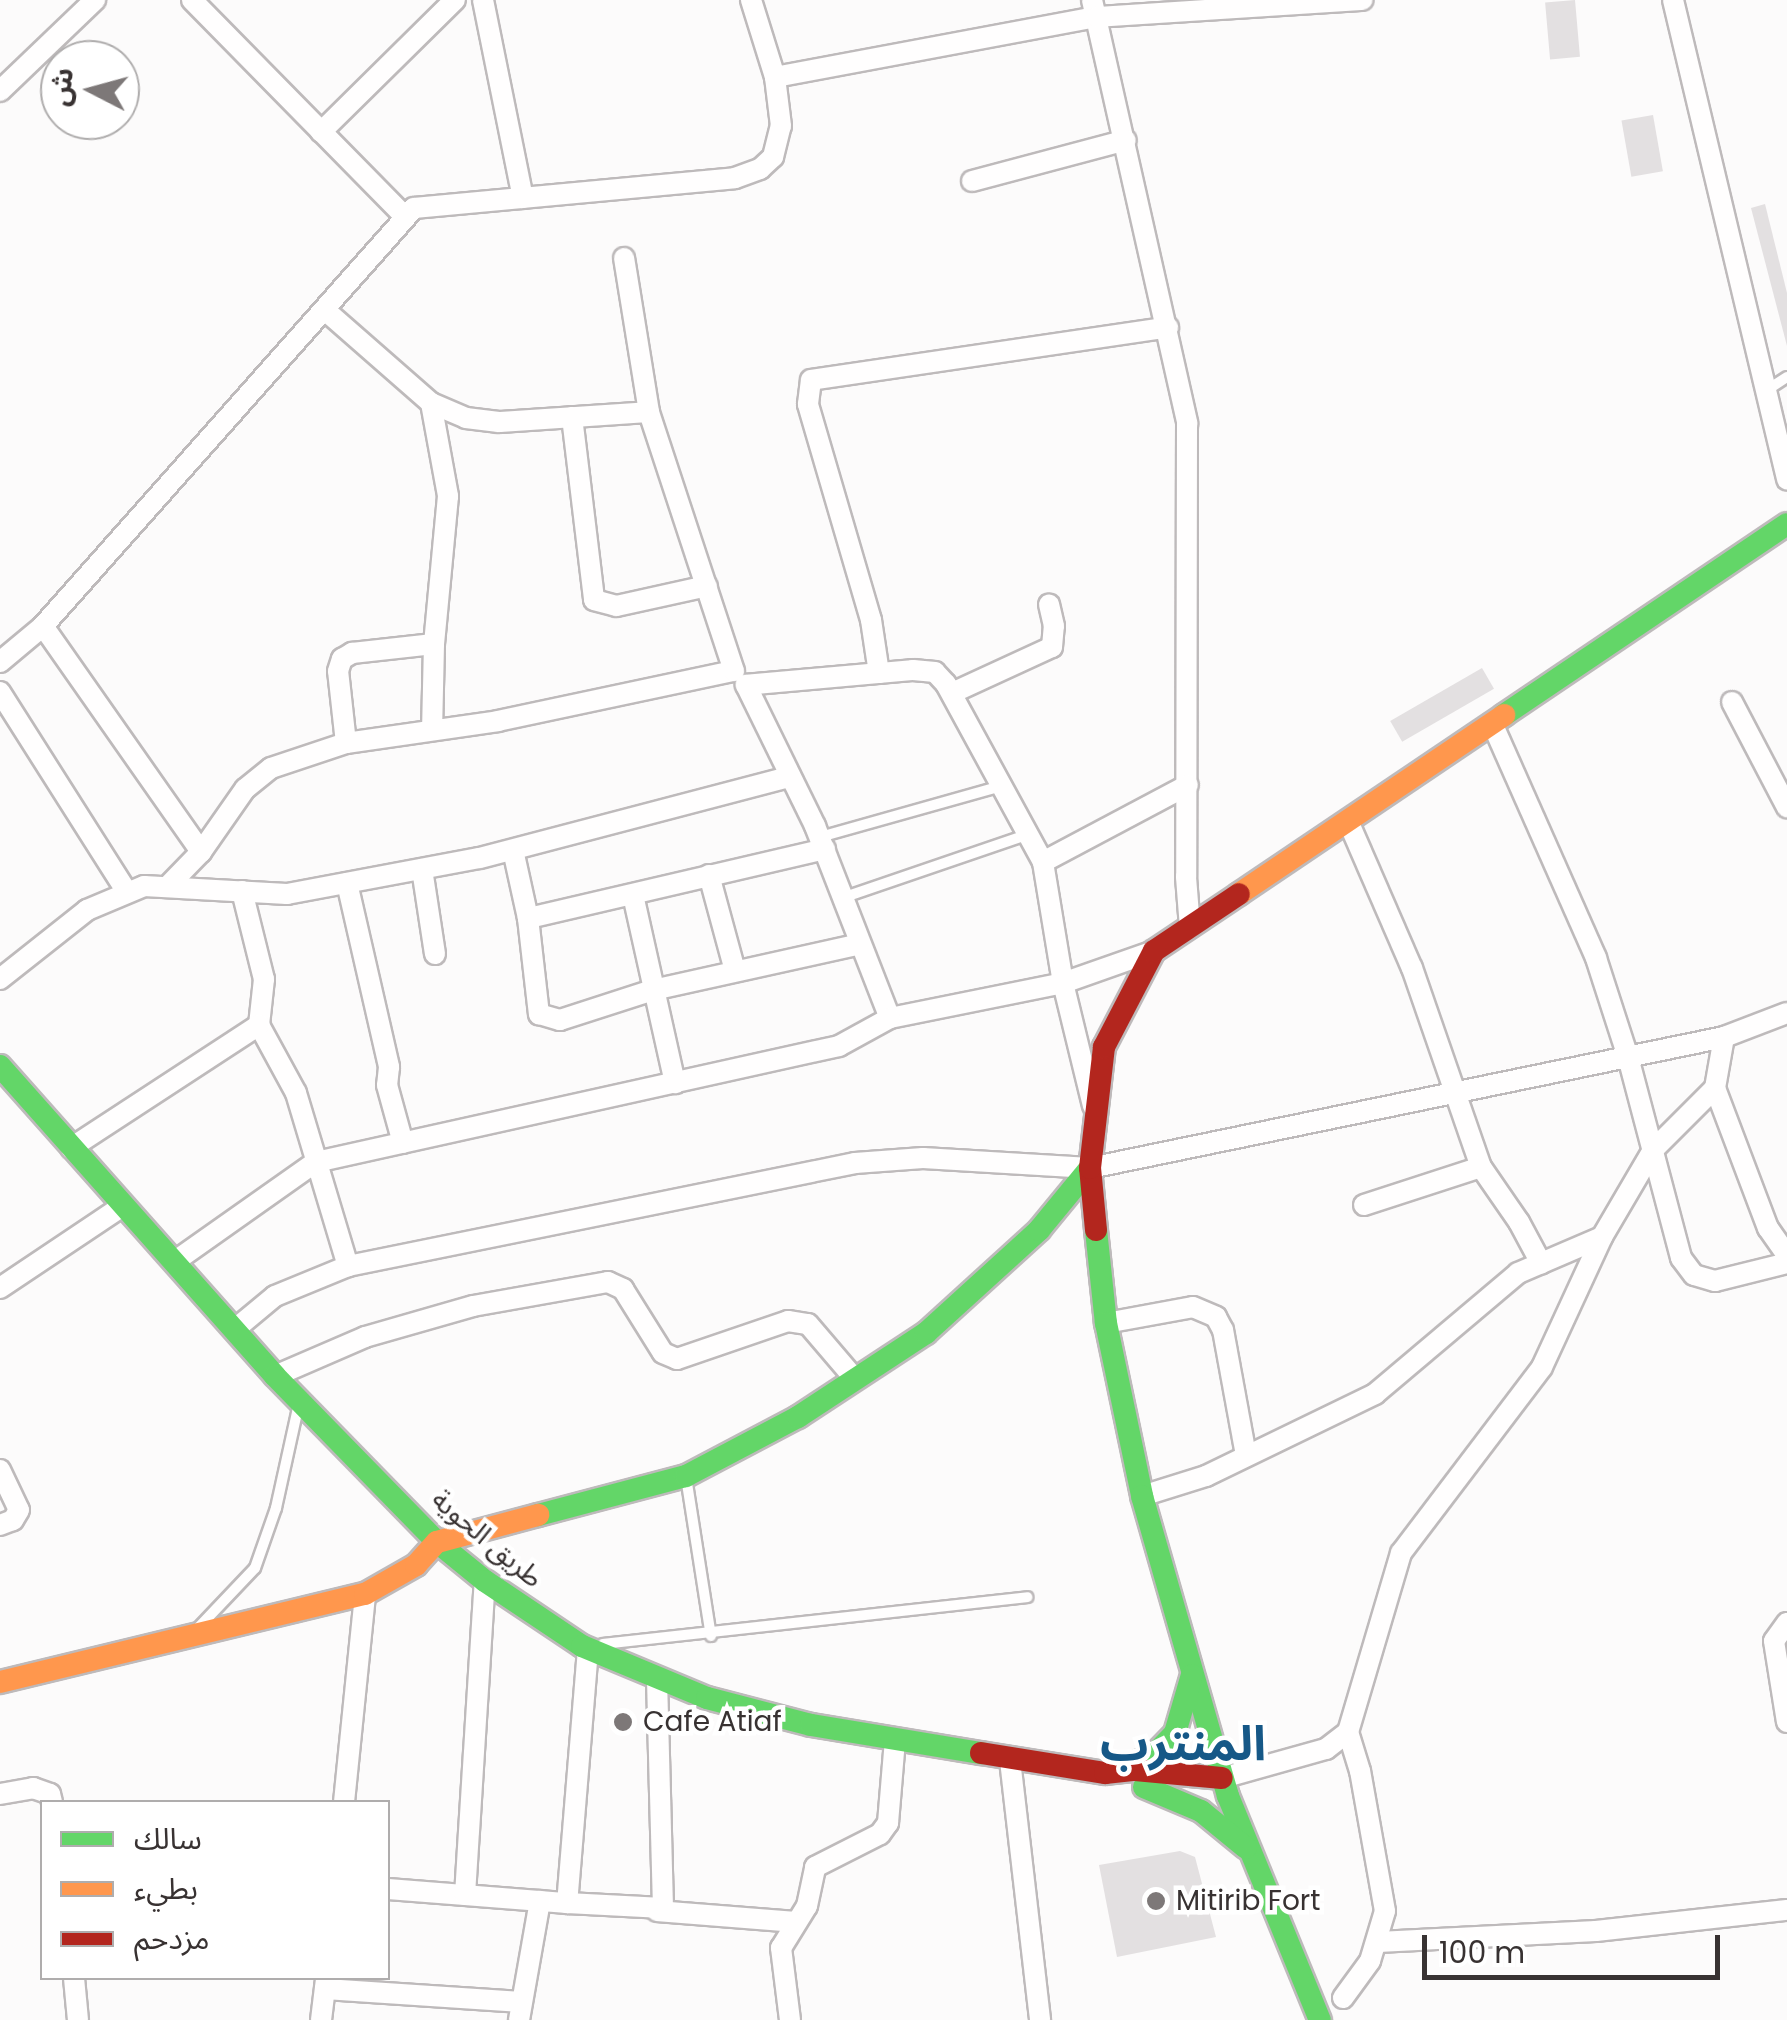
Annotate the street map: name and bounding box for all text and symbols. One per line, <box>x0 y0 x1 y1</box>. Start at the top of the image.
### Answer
north arrow <box>40 40 140 140</box>
text: ش <box>40 66 83 108</box>
street label: طريق الحوية <box>425 1483 549 1595</box>
place label: Cafe Atiaf <box>643 1705 782 1739</box>
marker: Cafe Atiaf <box>612 1711 634 1733</box>
district label: المنترب <box>1100 1715 1266 1773</box>
legend <box>40 1800 390 1980</box>
text: سالك <box>134 1817 202 1860</box>
text: بطيء <box>134 1867 198 1910</box>
place label: Mitirib Fort <box>1176 1884 1320 1918</box>
marker: Mitirib Fort <box>1145 1890 1167 1912</box>
scale bar <box>1427 1915 1724 1977</box>
text: مزدحم <box>134 1917 210 1960</box>
text: 100 m <box>1439 1931 1525 1974</box>

